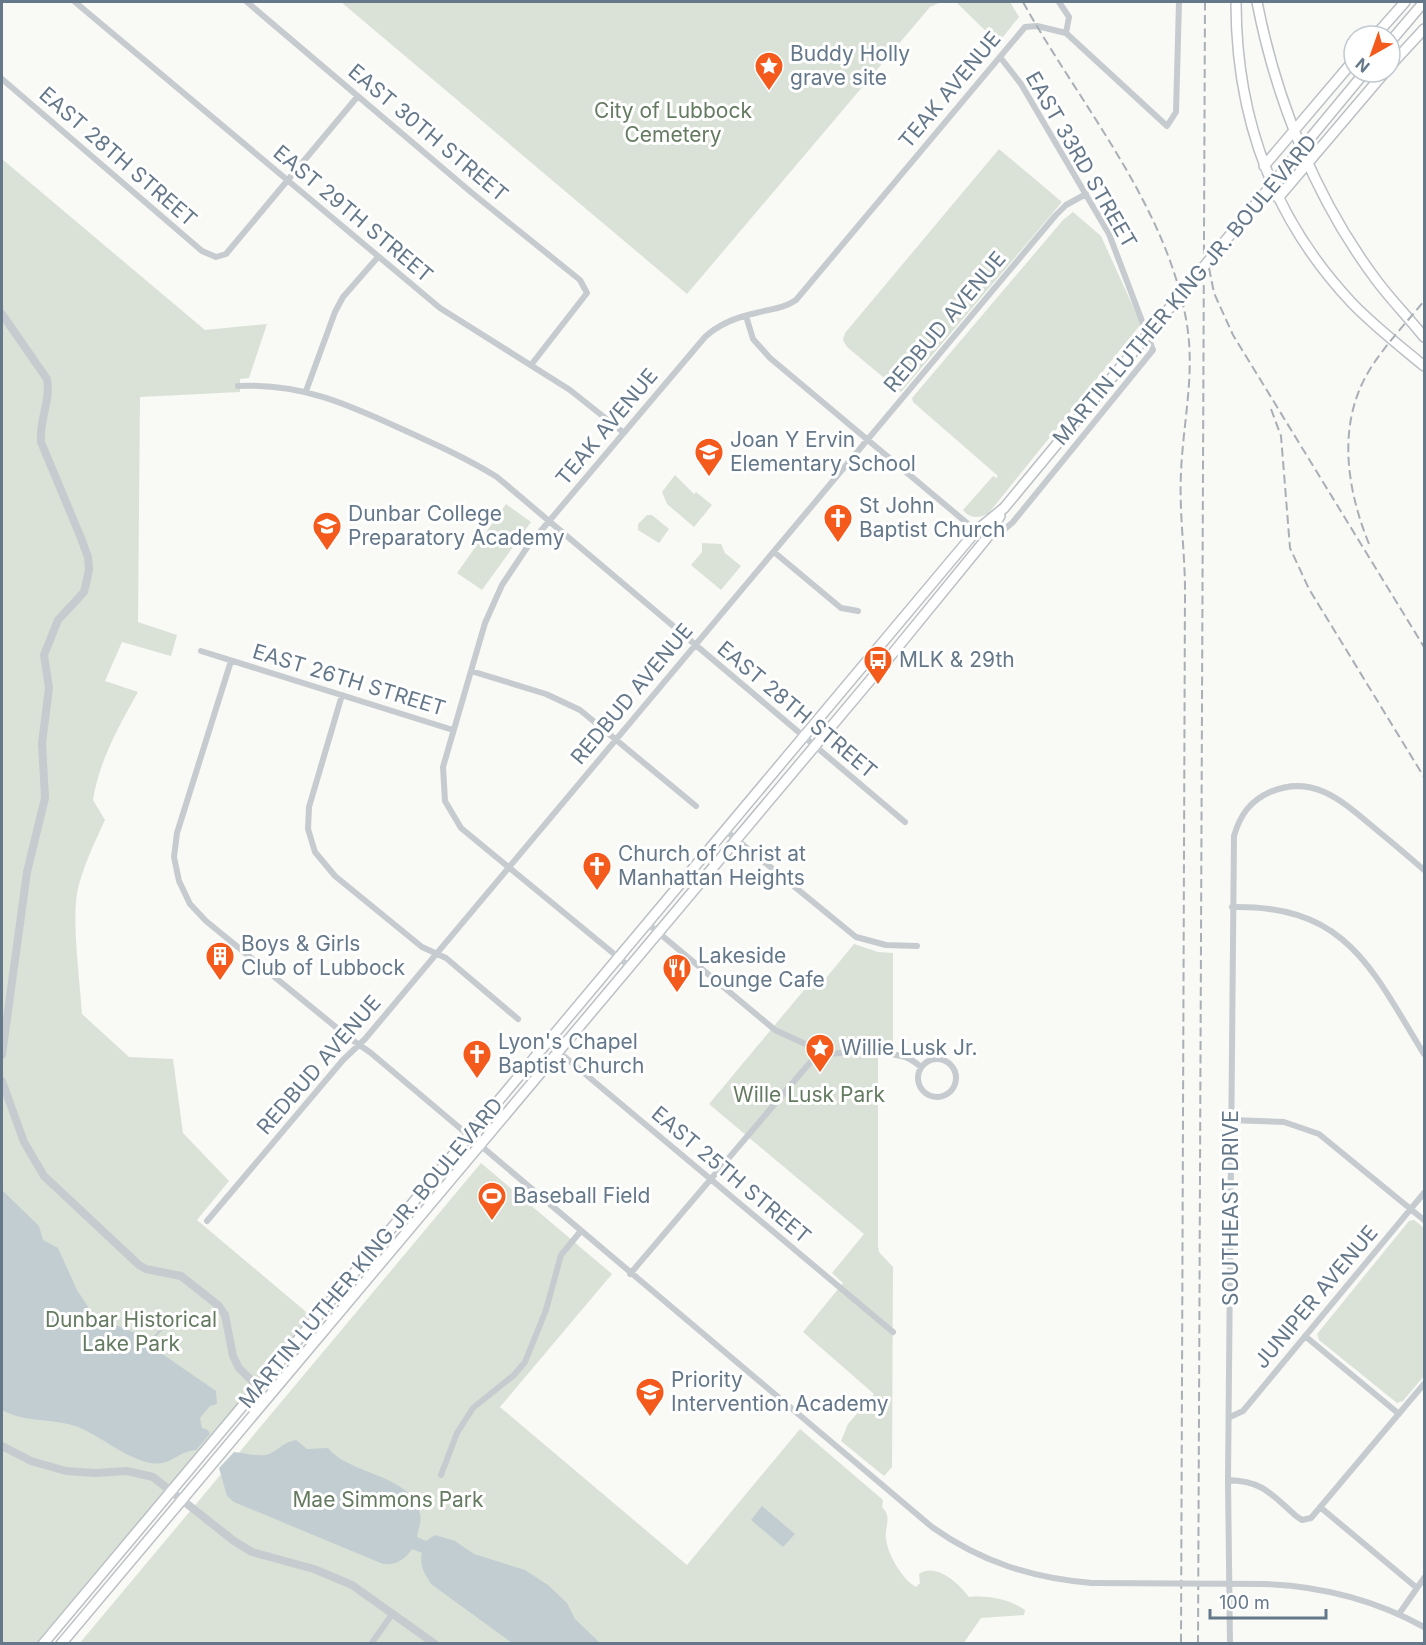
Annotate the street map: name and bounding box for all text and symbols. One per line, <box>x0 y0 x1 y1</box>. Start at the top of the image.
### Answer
north arrow <box>1342 24 1402 84</box>
street label: TEAK AVENUE <box>893 26 1006 153</box>
place label: Buddy Holly grave site <box>790 41 910 90</box>
place icon: Buddy Holly grave site <box>753 50 785 92</box>
text: N <box>1351 54 1373 77</box>
street label: EAST 30TH STREET <box>343 59 513 207</box>
street label: EAST 33RD STREET <box>1021 67 1142 253</box>
street label: EAST 28TH STREET <box>35 81 202 232</box>
park label: City of Lubbock Cemetery <box>594 98 752 147</box>
street label: MARTIN LUTHER KING JR. BOULEVARD <box>1047 129 1322 450</box>
street label: EAST 29TH STREET <box>269 140 438 288</box>
street label: REDBUD AVENUE <box>878 246 1011 397</box>
street label: TEAK AVENUE <box>550 363 663 490</box>
place label: Joan Y Ervin Elementary School <box>730 427 916 476</box>
school or university icon: Joan Y Ervin Elementary School <box>693 436 725 478</box>
place label: St John Baptist Church <box>859 493 1005 542</box>
place label: Dunbar College Preparatory Academy <box>348 501 565 550</box>
church icon: St John Baptist Church <box>822 502 854 544</box>
school or university icon: Dunbar College Preparatory Academy <box>311 510 343 552</box>
street label: REDBUD AVENUE <box>565 618 698 769</box>
street label: EAST 28TH STREET <box>713 636 882 784</box>
street label: EAST 26TH STREET <box>250 638 449 721</box>
bus stop icon: MLK & 29th <box>862 644 894 686</box>
place label: MLK & 29th <box>899 647 1015 672</box>
place label: Church of Christ at Manhattan Heights <box>618 841 806 890</box>
church icon: Church of Christ at Manhattan Heights <box>581 850 613 892</box>
place label: Boys & Girls Club of Lubbock <box>241 931 405 980</box>
building icon: Boys & Girls Club of Lubbock <box>204 940 236 982</box>
place label: Lakeside Lounge Cafe <box>698 943 825 992</box>
restaurant icon: Lakeside Lounge Cafe <box>661 952 693 994</box>
street label: REDBUD AVENUE <box>251 990 386 1139</box>
place label: Lyon's Chapel Baptist Church <box>498 1029 644 1078</box>
place icon: Willie Lusk Jr. <box>804 1032 836 1074</box>
place label: Willie Lusk Jr. <box>841 1035 978 1060</box>
church icon: Lyon's Chapel Baptist Church <box>461 1038 493 1080</box>
park label: Wille Lusk Park <box>733 1082 885 1107</box>
street label: MARTIN LUTHER KING JR. BOULEVARD <box>233 1092 508 1413</box>
street label: EAST 25TH STREET <box>647 1101 816 1248</box>
street label: SOUTHEAST DRIVE <box>1218 1110 1243 1306</box>
sports icon: Baseball Field <box>476 1180 508 1222</box>
place label: Baseball Field <box>513 1183 650 1208</box>
street label: JUNIPER AVENUE <box>1249 1220 1383 1373</box>
park label: Dunbar Historical Lake Park <box>45 1307 217 1356</box>
place label: Priority Intervention Academy <box>671 1367 889 1416</box>
school or university icon: Priority Intervention Academy <box>634 1376 666 1418</box>
park label: Mae Simmons Park <box>292 1487 484 1512</box>
scale bar <box>1210 1582 1326 1620</box>
text: 100 m <box>1219 1592 1270 1613</box>

